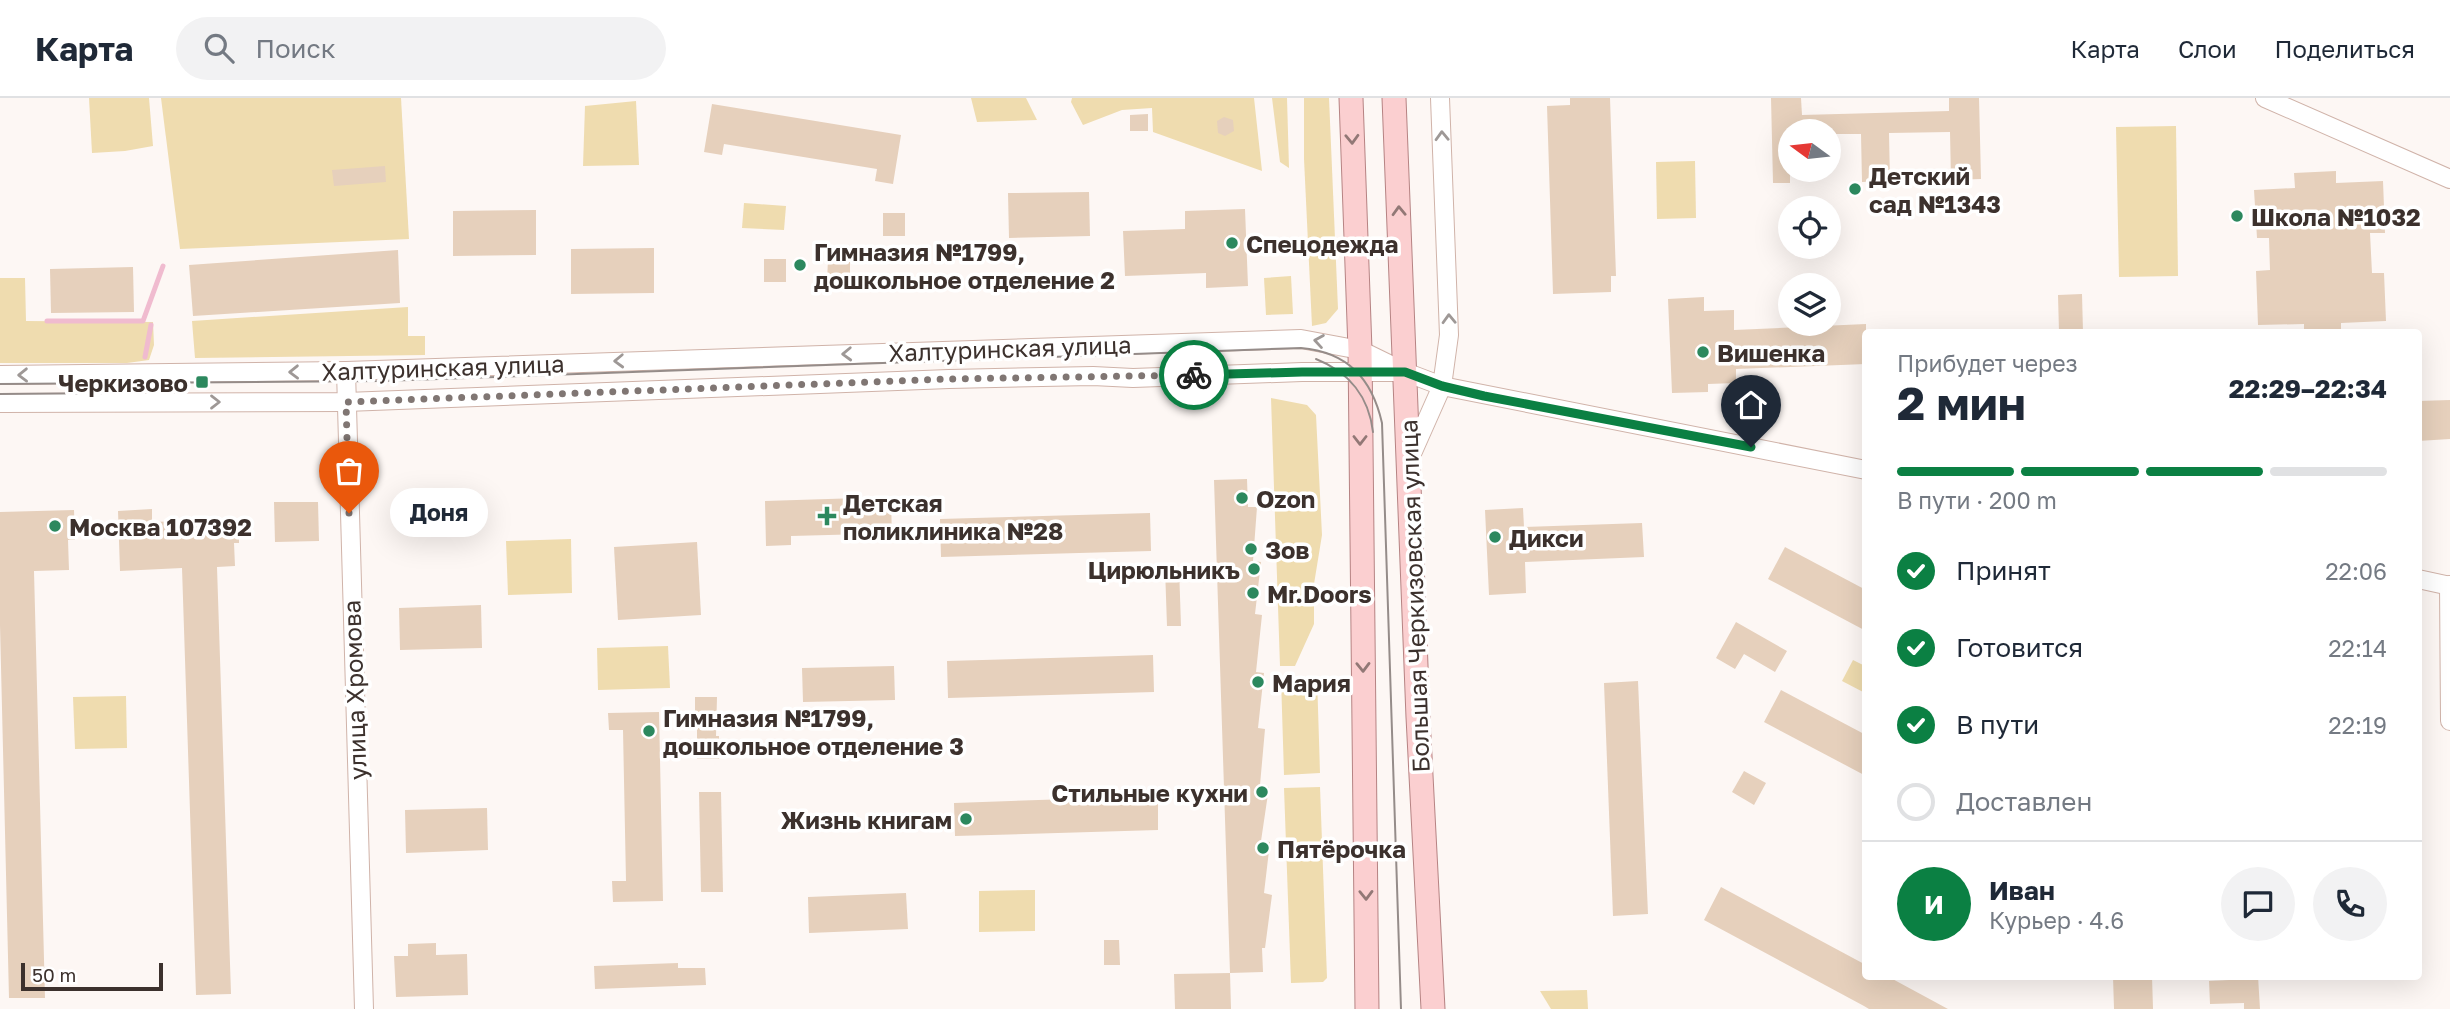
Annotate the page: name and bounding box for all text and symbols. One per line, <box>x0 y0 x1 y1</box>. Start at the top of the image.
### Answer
search box <box>176 17 666 80</box>
text: Карта <box>35 29 134 68</box>
icon: search <box>200 29 238 67</box>
text: Поиск <box>256 33 336 64</box>
text: Карта <box>2070 34 2140 63</box>
text: Слои <box>2178 34 2237 63</box>
text: Поделиться <box>2275 34 2415 63</box>
north arrow <box>1778 119 1841 182</box>
map controls <box>1778 119 1841 336</box>
one-way arrow <box>1434 131 1449 142</box>
one-way arrow <box>1345 134 1360 145</box>
place label: Детский сад №1343 <box>1869 161 2001 218</box>
marker: Детский сад №1343 <box>1847 181 1863 197</box>
button: locate <box>1778 196 1841 259</box>
place label: Школа №1032 <box>2251 202 2421 231</box>
one-way arrow <box>1391 205 1406 216</box>
marker: Школа №1032 <box>2229 208 2245 224</box>
place label: Спецодежда <box>1246 229 1399 258</box>
marker: Спецодежда <box>1224 235 1240 251</box>
place label: Гимназия №1799, дошкольное отделение 2 <box>814 237 1115 294</box>
marker: Гимназия №1799, дошкольное отделение 2 <box>792 257 808 273</box>
button: layers <box>1778 273 1841 336</box>
one-way arrow <box>1441 313 1456 324</box>
street label: Халтуринская улица <box>888 329 1132 367</box>
one-way arrow <box>1313 334 1325 349</box>
place label: Вишенка <box>1717 338 1825 367</box>
courier <box>1159 340 1229 410</box>
marker: Вишенка <box>1695 344 1711 360</box>
one-way arrow <box>841 346 852 361</box>
street label: Халтуринская улица <box>321 348 565 386</box>
text: Прибудет через <box>1897 349 2078 377</box>
one-way arrow <box>614 354 625 369</box>
icon: bike <box>1175 356 1213 394</box>
one-way arrow <box>288 364 299 379</box>
one-way arrow <box>17 367 28 382</box>
place label: Черкизово <box>58 368 188 397</box>
text: 22:29–22:34 <box>2229 373 2387 404</box>
marker: Черкизово <box>194 374 210 390</box>
pin <box>1721 375 1781 447</box>
text: 2 мин <box>1897 375 2026 430</box>
icon: home <box>1732 386 1770 424</box>
one-way arrow <box>210 394 221 410</box>
street label: Большая Черкизовская улица <box>1393 419 1435 773</box>
one-way arrow <box>1352 435 1368 446</box>
pin <box>319 441 379 513</box>
icon: bag <box>330 452 368 490</box>
place label: Ozon <box>1256 484 1315 513</box>
text: В пути · 200 m <box>1897 486 2057 514</box>
callout: Доня <box>391 488 489 538</box>
place label: Детская поликлиника №28 <box>843 488 1063 545</box>
marker: Ozon <box>1234 490 1250 506</box>
text: Доня <box>410 498 468 526</box>
marker: Детская поликлиника №28 <box>817 506 837 526</box>
place label: Москва 107392 <box>69 512 252 541</box>
marker: Москва 107392 <box>47 518 63 534</box>
place label: Дикси <box>1509 523 1584 552</box>
marker: Дикси <box>1487 529 1503 545</box>
place label: Зов <box>1265 535 1309 564</box>
marker: Зов <box>1243 541 1259 557</box>
icon: check <box>1897 552 1935 590</box>
place label: Цирюльникъ <box>1088 555 1240 584</box>
text: Принят <box>1956 555 2051 586</box>
text: 22:06 <box>2325 557 2387 585</box>
marker: Цирюльникъ <box>1246 561 1262 577</box>
place label: Mr.Doors <box>1267 579 1372 608</box>
marker: Mr.Doors <box>1245 585 1261 601</box>
street label: улица Хромова <box>336 599 372 781</box>
icon: check <box>1897 629 1935 667</box>
text: Готовится <box>1956 632 2083 663</box>
text: 22:14 <box>2328 634 2387 662</box>
one-way arrow <box>1355 662 1370 673</box>
place label: Мария <box>1272 668 1351 697</box>
marker: Мария <box>1250 674 1266 690</box>
place label: Гимназия №1799, дошкольное отделение 3 <box>663 703 964 760</box>
icon: check <box>1897 706 1935 744</box>
text: В пути <box>1956 709 2039 740</box>
text: 22:19 <box>2328 711 2387 739</box>
marker: Гимназия №1799, дошкольное отделение 3 <box>641 723 657 739</box>
place label: Стильные кухни <box>1051 778 1248 807</box>
marker: Стильные кухни <box>1254 784 1270 800</box>
text: Доставлен <box>1956 786 2092 817</box>
place label: Жизнь книгам <box>781 805 952 834</box>
marker: Жизнь книгам <box>958 811 974 827</box>
place label: Пятёрочка <box>1277 834 1406 863</box>
marker: Пятёрочка <box>1255 840 1271 856</box>
button: chat <box>2221 867 2295 941</box>
button: phone <box>2313 867 2387 941</box>
text: Иван <box>1989 875 2055 906</box>
text: И <box>1924 889 1944 920</box>
one-way arrow <box>1358 890 1373 901</box>
text: Курьер · 4.6 <box>1989 906 2124 934</box>
scale bar <box>21 960 163 992</box>
text: 50 m <box>32 963 76 986</box>

